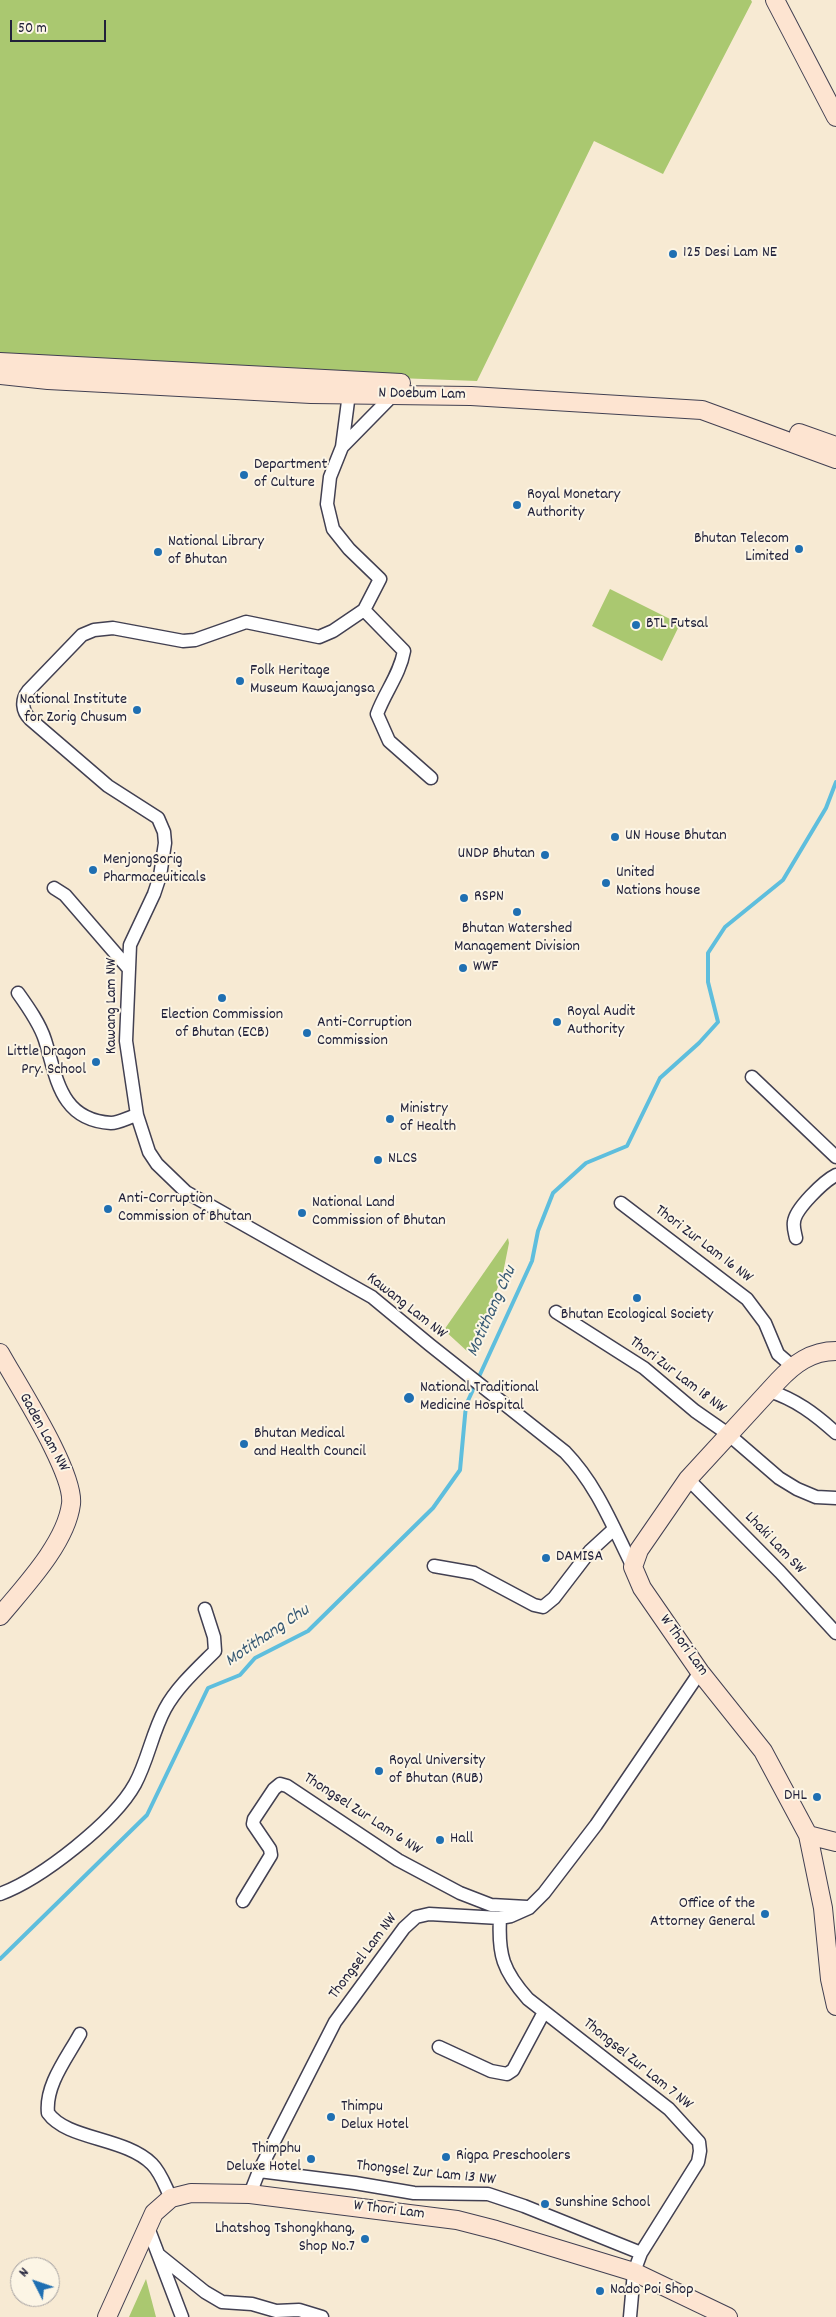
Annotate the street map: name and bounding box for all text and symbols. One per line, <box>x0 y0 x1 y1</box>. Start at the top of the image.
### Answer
scale bar <box>12 10 109 42</box>
text: 50 m <box>18 18 47 40</box>
place label: 125 Desi Lam NE <box>683 244 777 264</box>
marker: 125 Desi Lam NE <box>667 248 679 260</box>
street label: N Doebum Lam <box>378 385 466 405</box>
place label: Department of Culture <box>254 456 327 494</box>
marker: Department of Culture <box>238 469 250 481</box>
place label: Royal Monetary Authority <box>527 486 620 524</box>
marker: Royal Monetary Authority <box>511 499 523 511</box>
place label: Bhutan Telecom Limited <box>694 530 789 568</box>
place label: National Library of Bhutan <box>168 533 264 571</box>
marker: Bhutan Telecom Limited <box>793 543 805 555</box>
marker: National Library of Bhutan <box>152 546 164 558</box>
place label: BTL Futsal <box>646 615 708 635</box>
marker: BTL Futsal <box>630 619 642 631</box>
place label: Folk Heritage Museum Kawajangsa <box>250 662 375 700</box>
marker: Folk Heritage Museum Kawajangsa <box>234 675 246 687</box>
place label: National Institute for Zorig Chusum <box>20 691 127 729</box>
marker: National Institute for Zorig Chusum <box>131 704 143 716</box>
place label: UN House Bhutan <box>625 827 727 847</box>
marker: UN House Bhutan <box>609 831 621 843</box>
place label: UNDP Bhutan <box>458 845 535 865</box>
marker: UNDP Bhutan <box>539 849 551 861</box>
place label: MenjongSorig Pharmaceuiticals <box>103 851 206 889</box>
marker: MenjongSorig Pharmaceuiticals <box>87 864 99 876</box>
place label: United Nations house <box>616 864 700 902</box>
marker: United Nations house <box>600 877 612 889</box>
place label: RSPN <box>474 888 504 908</box>
marker: RSPN <box>458 892 470 904</box>
marker: Bhutan Watershed Management Division <box>511 906 523 918</box>
place label: Bhutan Watershed Management Division <box>454 920 580 958</box>
street label: Kawang Lam NW <box>103 958 123 1054</box>
place label: WWF <box>473 958 499 978</box>
marker: WWF <box>457 962 469 974</box>
marker: Election Commission of Bhutan (ECB) <box>216 992 228 1004</box>
place label: Royal Audit Authority <box>567 1003 635 1041</box>
place label: Election Commission of Bhutan (ECB) <box>161 1006 283 1044</box>
place label: Anti-Corruption Commission <box>317 1014 412 1052</box>
marker: Royal Audit Authority <box>551 1016 563 1028</box>
marker: Anti-Corruption Commission <box>301 1027 313 1039</box>
place label: Little Dragon Pry. School <box>7 1043 86 1081</box>
marker: Little Dragon Pry. School <box>90 1056 102 1068</box>
place label: Ministry of Health <box>400 1100 456 1138</box>
marker: Ministry of Health <box>384 1113 396 1125</box>
place label: NLCS <box>388 1150 417 1170</box>
marker: NLCS <box>372 1154 384 1166</box>
place label: Anti-Corruption Commission of Bhutan <box>118 1190 252 1228</box>
place label: National Land Commission of Bhutan <box>312 1194 446 1232</box>
street label: Thori Zur Lam 16 NW <box>650 1202 756 1288</box>
marker: Anti-Corruption Commission of Bhutan <box>102 1203 114 1215</box>
marker: National Land Commission of Bhutan <box>296 1207 308 1219</box>
water label: Motithang Chu <box>463 1263 523 1361</box>
street label: Kawang Lam NW <box>362 1270 450 1344</box>
marker: Bhutan Ecological Society <box>631 1292 643 1304</box>
place label: Bhutan Ecological Society <box>561 1306 713 1326</box>
street label: Thori Zur Lam 18 NW <box>625 1333 729 1419</box>
place label: National Traditional Medicine Hospital <box>420 1379 539 1417</box>
street label: Gaden Lam NW <box>14 1390 72 1476</box>
marker: National Traditional Medicine Hospital <box>402 1391 416 1405</box>
place label: Bhutan Medical and Health Council <box>254 1425 366 1463</box>
marker: Bhutan Medical and Health Council <box>238 1438 250 1450</box>
street label: Lhaki Lam SW <box>739 1509 809 1579</box>
place label: DAMISA <box>556 1548 603 1568</box>
marker: DAMISA <box>540 1552 552 1564</box>
water label: Motithang Chu <box>222 1601 314 1673</box>
street label: W Thori Lam <box>654 1612 712 1680</box>
place label: Royal University of Bhutan (RUB) <box>389 1752 485 1790</box>
marker: Royal University of Bhutan (RUB) <box>373 1765 385 1777</box>
street label: Thongsel Zur Lam 6 NW <box>299 1770 425 1860</box>
place label: DHL <box>784 1787 807 1807</box>
marker: DHL <box>811 1791 823 1803</box>
place label: Hall <box>450 1830 473 1850</box>
marker: Hall <box>434 1834 446 1846</box>
place label: Office of the Attorney General <box>650 1895 755 1933</box>
marker: Office of the Attorney General <box>759 1908 771 1920</box>
street label: Thongsel Lam NW <box>326 1910 402 2004</box>
street label: Thongsel Zur Lam 7 NW <box>578 2015 696 2115</box>
place label: Thimpu Delux Hotel <box>341 2098 409 2136</box>
marker: Thimpu Delux Hotel <box>325 2111 337 2123</box>
place label: Thimphu Deluxe Hotel <box>226 2140 301 2178</box>
place label: Rigpa Preschoolers <box>456 2147 571 2167</box>
marker: Rigpa Preschoolers <box>440 2151 452 2163</box>
marker: Thimphu Deluxe Hotel <box>305 2153 317 2165</box>
street label: Thongsel Zur Lam 13 NW <box>355 2157 497 2191</box>
place label: Sunshine School <box>555 2194 650 2214</box>
street label: W Thori Lam <box>352 2197 426 2225</box>
marker: Sunshine School <box>539 2198 551 2210</box>
place label: Lhatshog Tshongkhang, Shop No.7 <box>215 2220 355 2258</box>
marker: Lhatshog Tshongkhang, Shop No.7 <box>359 2233 371 2245</box>
north arrow <box>10 2257 60 2307</box>
text: N <box>15 2264 34 2282</box>
place label: Nado Poi Shop <box>610 2281 694 2301</box>
marker: Nado Poi Shop <box>594 2285 606 2297</box>

